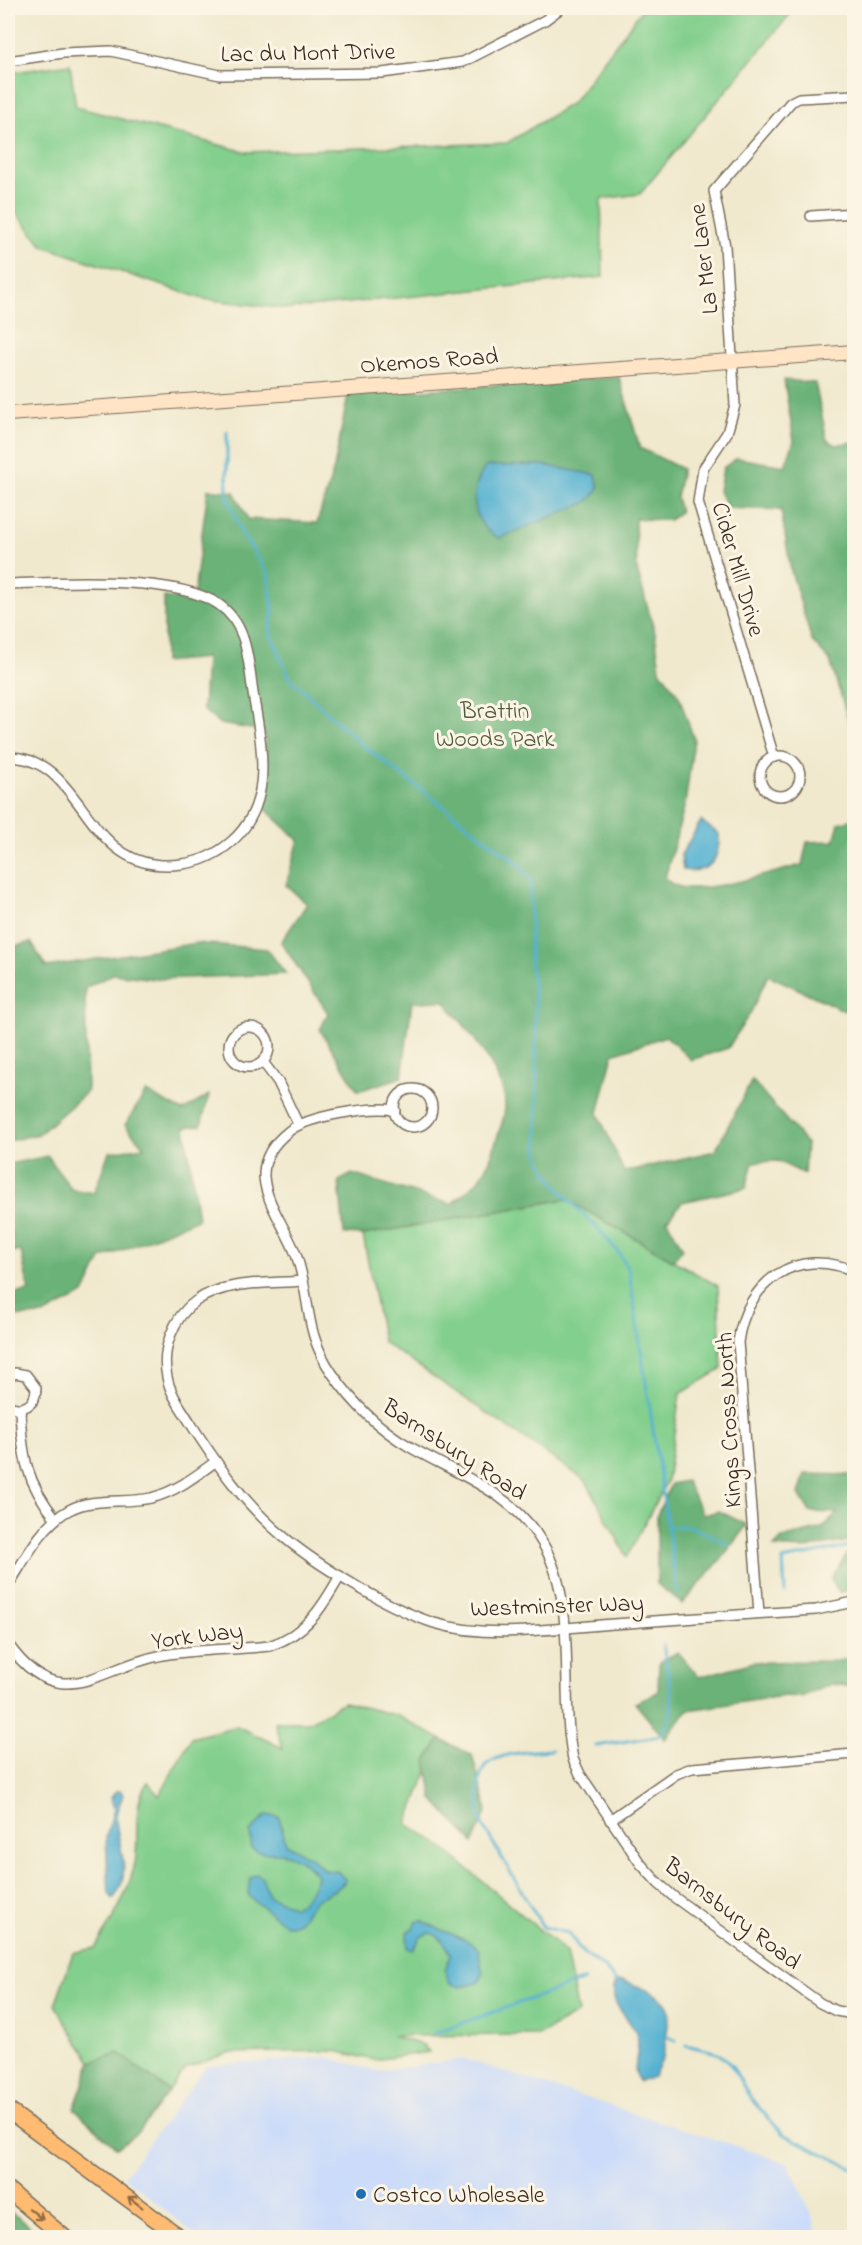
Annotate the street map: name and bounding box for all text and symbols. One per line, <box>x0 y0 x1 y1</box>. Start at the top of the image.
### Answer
street label: Lac du Mont Drive <box>220 35 396 74</box>
street label: La Mer Lane <box>681 201 730 316</box>
street label: Okemos Road <box>359 340 500 385</box>
street label: Cider Mill Drive <box>701 498 773 641</box>
park label: Brattin Woods Park <box>436 695 555 758</box>
street label: Kings Cross North <box>708 1331 753 1509</box>
street label: Barnsbury Road <box>373 1391 533 1512</box>
street label: Westminster Way <box>470 1587 645 1629</box>
street label: York Way <box>150 1615 245 1661</box>
street label: Barnsbury Road <box>654 1849 808 1981</box>
place label: Costco Wholesale <box>373 2179 545 2214</box>
marker: Costco Wholesale <box>354 2187 368 2201</box>
one-way arrow <box>128 2195 144 2208</box>
one-way arrow <box>28 2207 44 2220</box>

